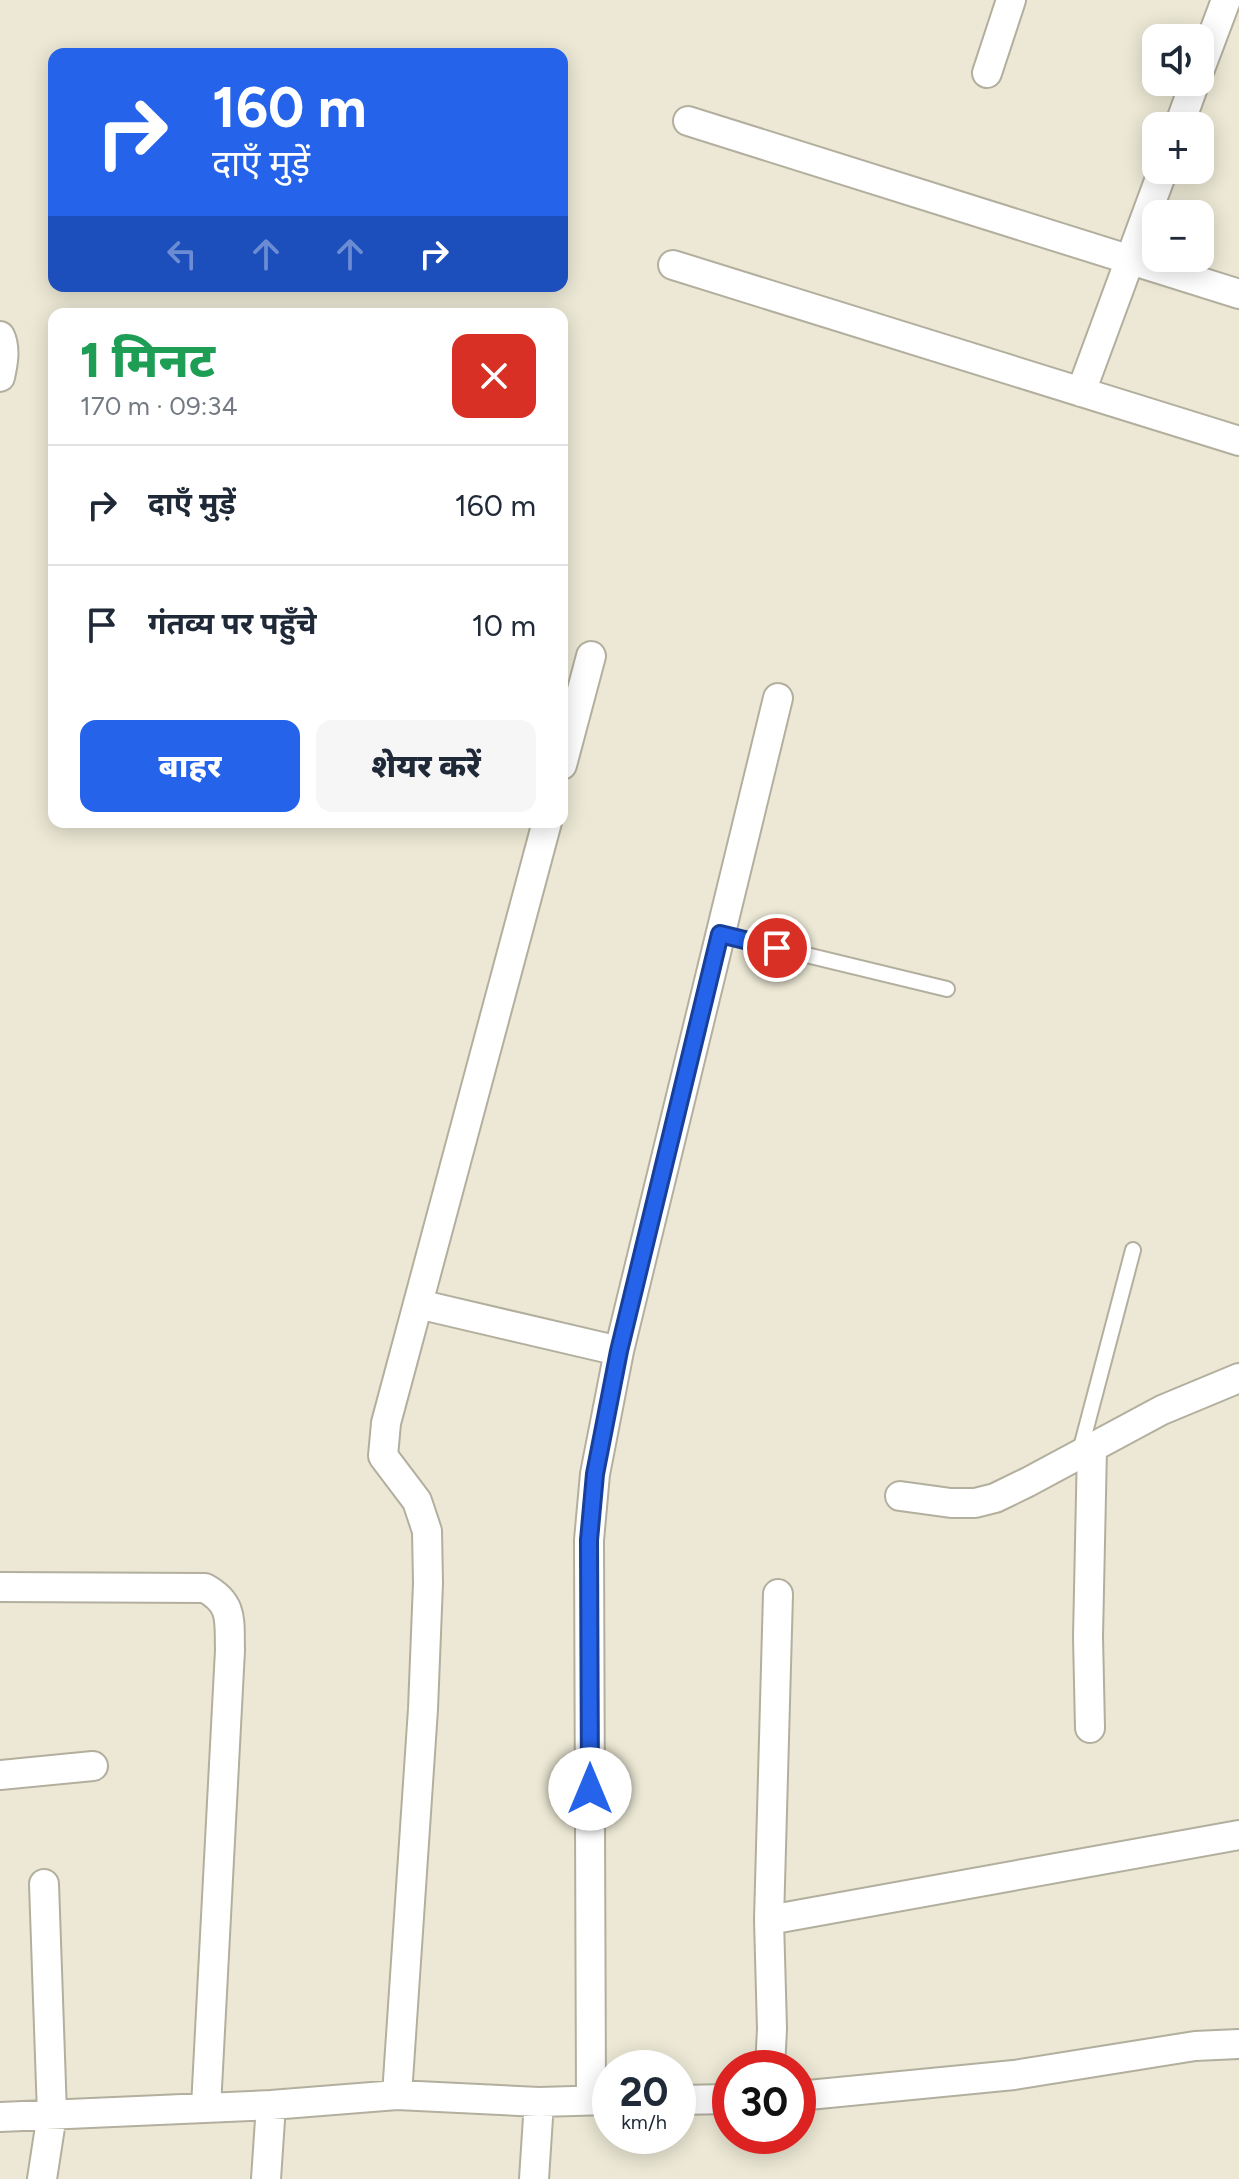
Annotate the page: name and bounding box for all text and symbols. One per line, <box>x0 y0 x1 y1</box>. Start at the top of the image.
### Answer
map controls <box>1142 24 1214 272</box>
button: sound <box>1142 24 1214 96</box>
text: 160 m <box>212 74 367 141</box>
icon: right <box>80 80 184 184</box>
button: + <box>1142 112 1214 184</box>
text: दाएँ मुड़ें <box>212 142 310 185</box>
button: − <box>1142 200 1214 272</box>
icon: left <box>160 232 204 276</box>
icon: ahead <box>244 232 288 276</box>
icon: ahead <box>328 232 372 276</box>
icon: right <box>412 232 456 276</box>
text: 1 मिनट <box>80 331 215 389</box>
button: close <box>452 334 536 418</box>
text: 170 m · 09:34 <box>80 390 238 422</box>
icon: right <box>80 483 124 527</box>
text: दाएँ मुड़ें <box>148 485 236 522</box>
text: 160 m <box>454 487 536 524</box>
icon: arrive <box>80 603 124 647</box>
text: गंतव्य पर पहुँचे <box>148 605 317 642</box>
text: 10 m <box>471 607 536 644</box>
button: बाहर <box>80 720 300 812</box>
button: शेयर करें <box>316 720 536 812</box>
pin <box>743 914 811 982</box>
icon: arrive <box>755 926 799 970</box>
position arrow <box>548 1747 632 1831</box>
speed limit sign: 30 <box>712 2050 816 2154</box>
text: 20 <box>619 2068 669 2116</box>
text: km/h <box>621 2110 667 2134</box>

